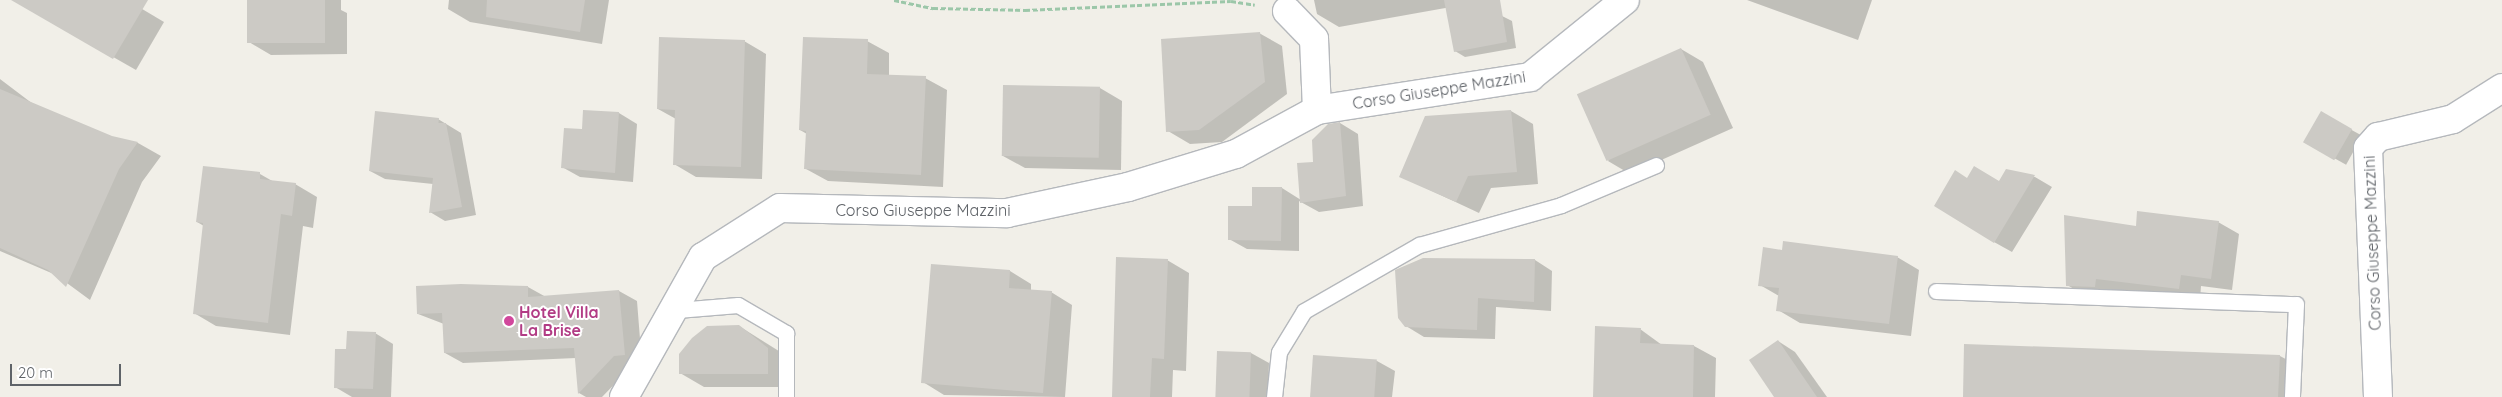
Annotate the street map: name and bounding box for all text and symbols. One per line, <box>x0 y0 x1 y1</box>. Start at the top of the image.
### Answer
street label: Corso Giuseppe Mazzini <box>1351 67 1527 113</box>
street label: Corso Giuseppe Mazzini <box>2359 155 2385 331</box>
street label: Corso Giuseppe Mazzini <box>835 200 1011 220</box>
place label: Hotel Villa La Brise <box>519 302 599 340</box>
marker: Hotel Villa La Brise <box>503 315 515 327</box>
scale bar <box>12 354 124 386</box>
text: 20 m <box>18 363 53 382</box>

